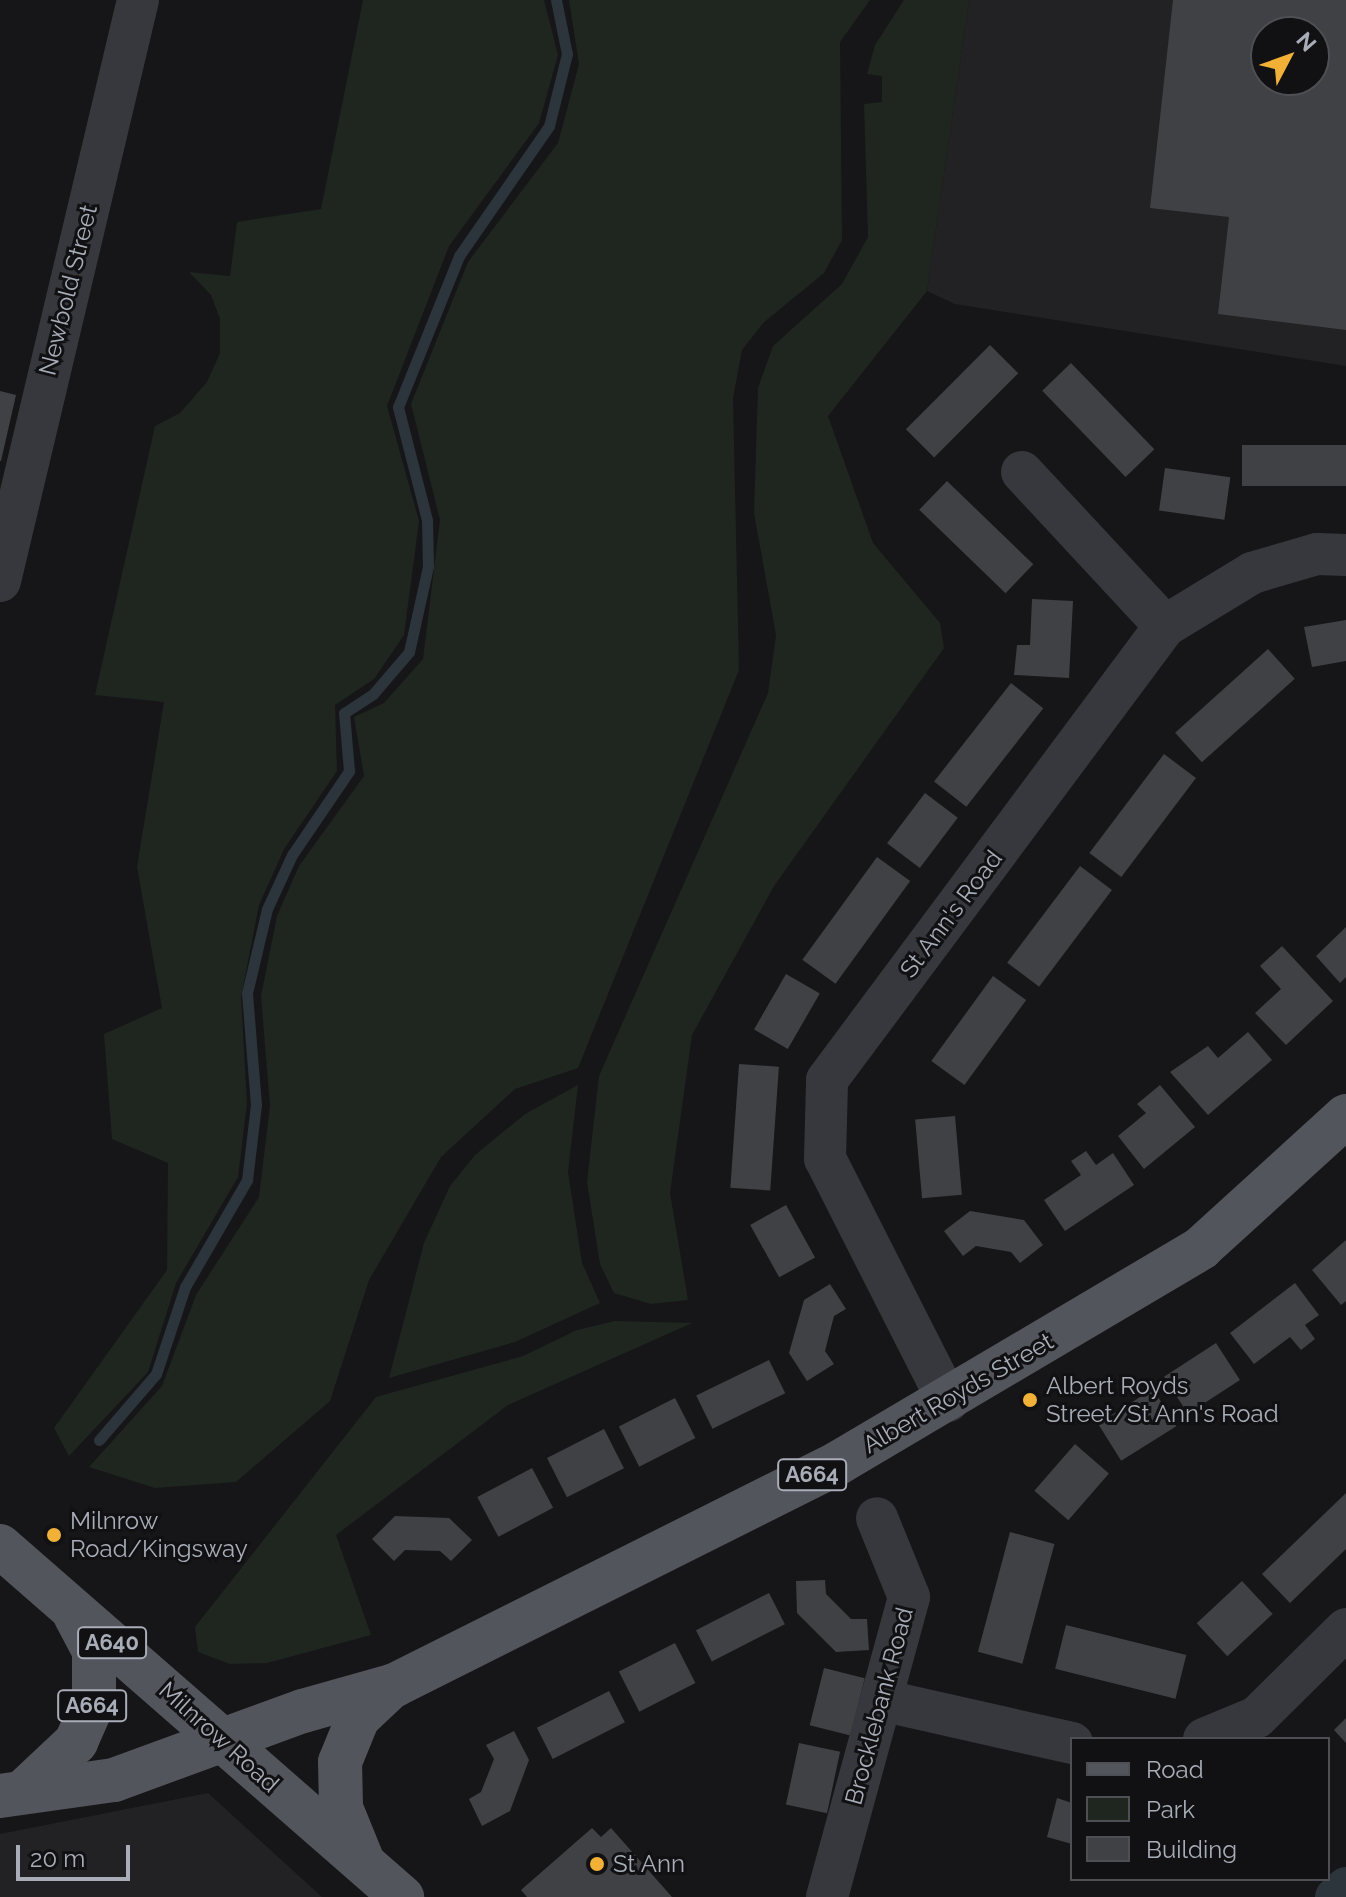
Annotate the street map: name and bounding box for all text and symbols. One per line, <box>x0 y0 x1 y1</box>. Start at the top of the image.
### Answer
north arrow <box>1250 16 1330 96</box>
text: N <box>1291 27 1322 56</box>
street label: Newbold Street <box>33 202 103 378</box>
street label: St Ann's Road <box>894 845 1008 983</box>
street label: Albert Royds Street <box>858 1327 1058 1459</box>
place label: Albert Royds Street/St Ann's Road <box>1046 1372 1279 1428</box>
marker: Albert Royds Street/St Ann's Road <box>1021 1391 1039 1409</box>
road number: A664 <box>776 1457 848 1493</box>
place label: Milnrow Road/Kingsway <box>70 1507 248 1563</box>
marker: Milnrow Road/Kingsway <box>45 1526 63 1544</box>
street label: Brocklebank Road <box>839 1604 919 1808</box>
road number: A640 <box>76 1625 148 1661</box>
street label: Milnrow Road <box>153 1675 285 1799</box>
road number: A664 <box>56 1688 128 1724</box>
legend <box>1070 1737 1330 1881</box>
text: Road <box>1146 1755 1204 1784</box>
text: Park <box>1146 1795 1195 1824</box>
scale bar <box>20 1829 134 1879</box>
text: Building <box>1146 1835 1237 1864</box>
text: 20 m <box>30 1844 85 1873</box>
place label: St Ann <box>613 1850 686 1878</box>
marker: St Ann <box>588 1855 606 1873</box>

